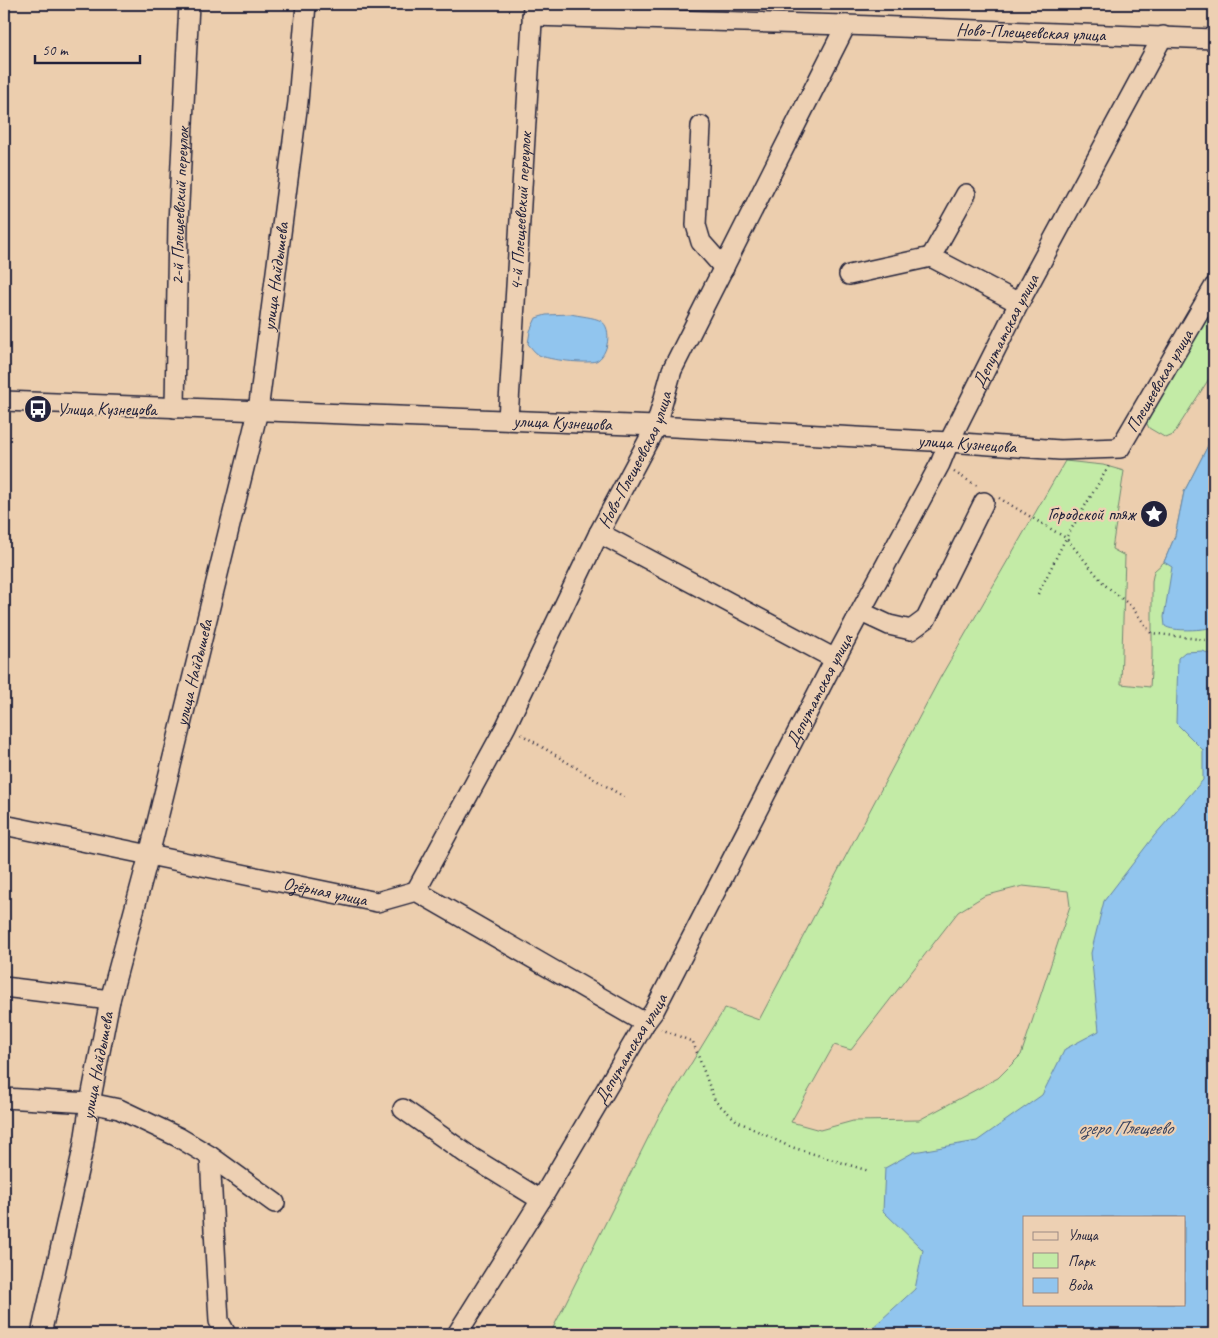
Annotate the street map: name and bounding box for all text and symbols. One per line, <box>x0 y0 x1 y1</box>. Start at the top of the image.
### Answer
street label: Ново-Плещеевская улица <box>956 18 1108 46</box>
scale bar <box>35 32 140 64</box>
text: 50 m <box>42 41 69 60</box>
street label: 2-й Плещеевский переулок <box>166 124 194 285</box>
street label: 4-й Плещеевский переулок <box>505 129 536 291</box>
street label: улица Найдышева <box>257 219 294 333</box>
street label: Депутатская улица <box>967 269 1044 391</box>
street label: Плещеевская улица <box>1121 324 1199 436</box>
street label: Ново-Плещеевская улица <box>593 387 677 532</box>
bus stop icon: Улица Кузнецова <box>23 394 53 424</box>
place label: Улица Кузнецова <box>57 398 158 420</box>
street label: улица Кузнецова <box>512 410 613 435</box>
street label: улица Кузнецова <box>916 429 1018 458</box>
place icon: Городской пляж <box>1139 499 1169 529</box>
place label: Городской пляж <box>1048 503 1138 525</box>
street label: улица Найдышева <box>170 615 218 729</box>
street label: Депутатская улица <box>781 628 858 751</box>
street label: Озёрная улица <box>281 872 371 911</box>
street label: Депутатская улица <box>589 988 673 1108</box>
street label: улица Найдышева <box>76 1009 119 1122</box>
water label: озеро Плещеево <box>1078 1116 1174 1140</box>
legend <box>1023 1216 1186 1306</box>
text: Улица <box>1068 1226 1099 1245</box>
text: Парк <box>1068 1252 1096 1271</box>
text: Вода <box>1068 1276 1093 1295</box>

